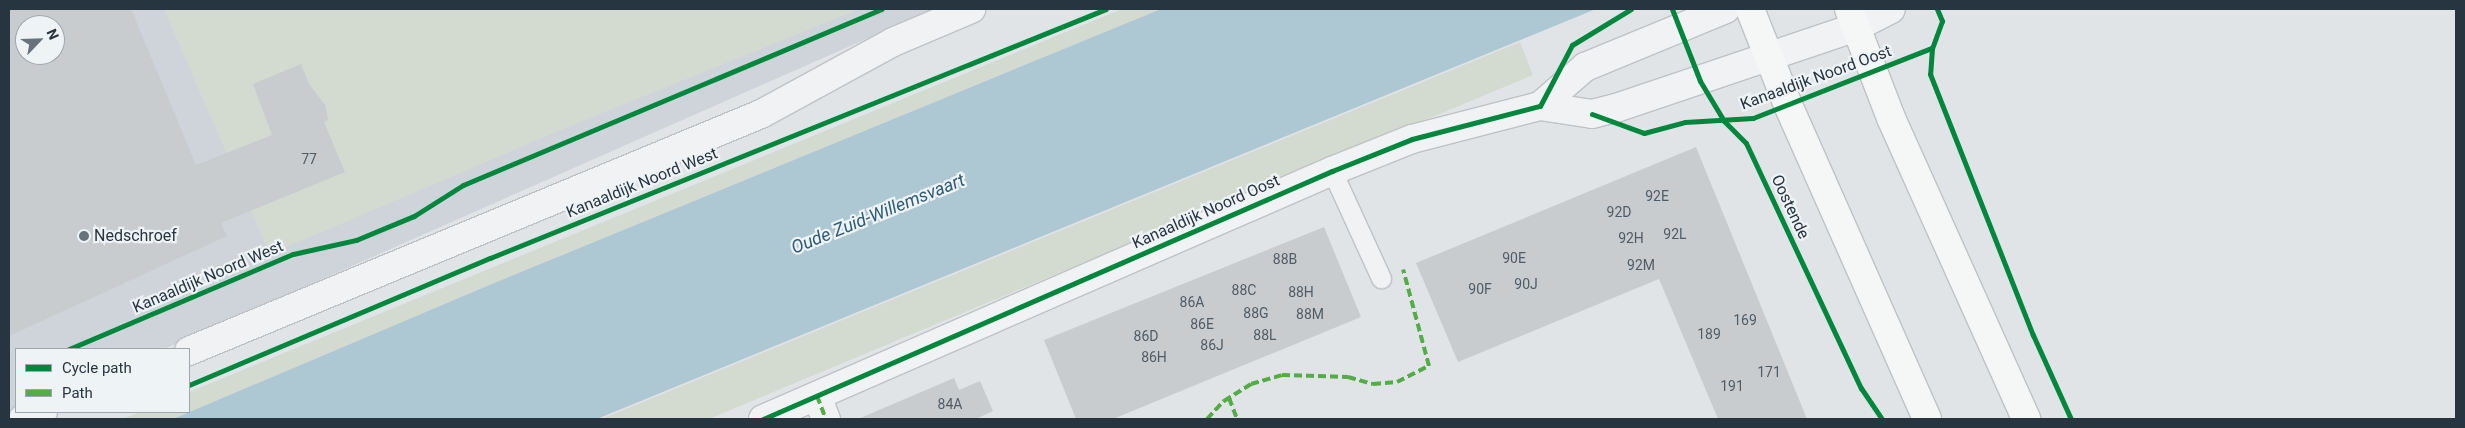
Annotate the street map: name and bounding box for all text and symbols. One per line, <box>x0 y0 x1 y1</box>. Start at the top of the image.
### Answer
north arrow <box>15 15 65 65</box>
text: N <box>43 27 62 42</box>
street label: Kanaaldijk Noord Oost <box>1738 42 1894 114</box>
street label: Kanaaldijk Noord West <box>564 144 720 222</box>
house number: 77 <box>301 151 317 167</box>
water label: Oude Zuid-Willemsvaart <box>788 169 968 259</box>
street label: Kanaaldijk Noord Oost <box>1129 171 1283 253</box>
street label: Oostende <box>1767 172 1813 242</box>
house number: 92E <box>1645 188 1669 204</box>
house number: 92D <box>1607 204 1631 220</box>
place label: Nedschroef <box>94 226 177 246</box>
house number: 92L <box>1663 226 1687 242</box>
marker: Nedschroef <box>78 230 90 242</box>
house number: 92H <box>1618 230 1644 246</box>
street label: Kanaaldijk Noord West <box>130 237 286 317</box>
house number: 90E <box>1502 250 1526 266</box>
house number: 88B <box>1273 251 1297 267</box>
house number: 92M <box>1627 257 1655 273</box>
house number: 90J <box>1514 276 1538 292</box>
house number: 90F <box>1468 281 1492 297</box>
house number: 88C <box>1232 282 1256 298</box>
house number: 88H <box>1288 284 1314 300</box>
house number: 86A <box>1180 294 1204 310</box>
house number: 88G <box>1243 305 1269 321</box>
house number: 88M <box>1296 306 1324 322</box>
house number: 169 <box>1733 312 1757 328</box>
house number: 86E <box>1190 316 1214 332</box>
house number: 189 <box>1697 326 1721 342</box>
house number: 88L <box>1253 327 1277 343</box>
house number: 86D <box>1134 328 1158 344</box>
house number: 86J <box>1200 337 1224 353</box>
legend <box>15 348 190 413</box>
house number: 86H <box>1141 349 1167 365</box>
text: Cycle path <box>62 359 132 377</box>
house number: 171 <box>1757 364 1781 380</box>
house number: 191 <box>1720 378 1744 394</box>
text: Path <box>62 384 93 402</box>
house number: 84A <box>938 396 962 412</box>

